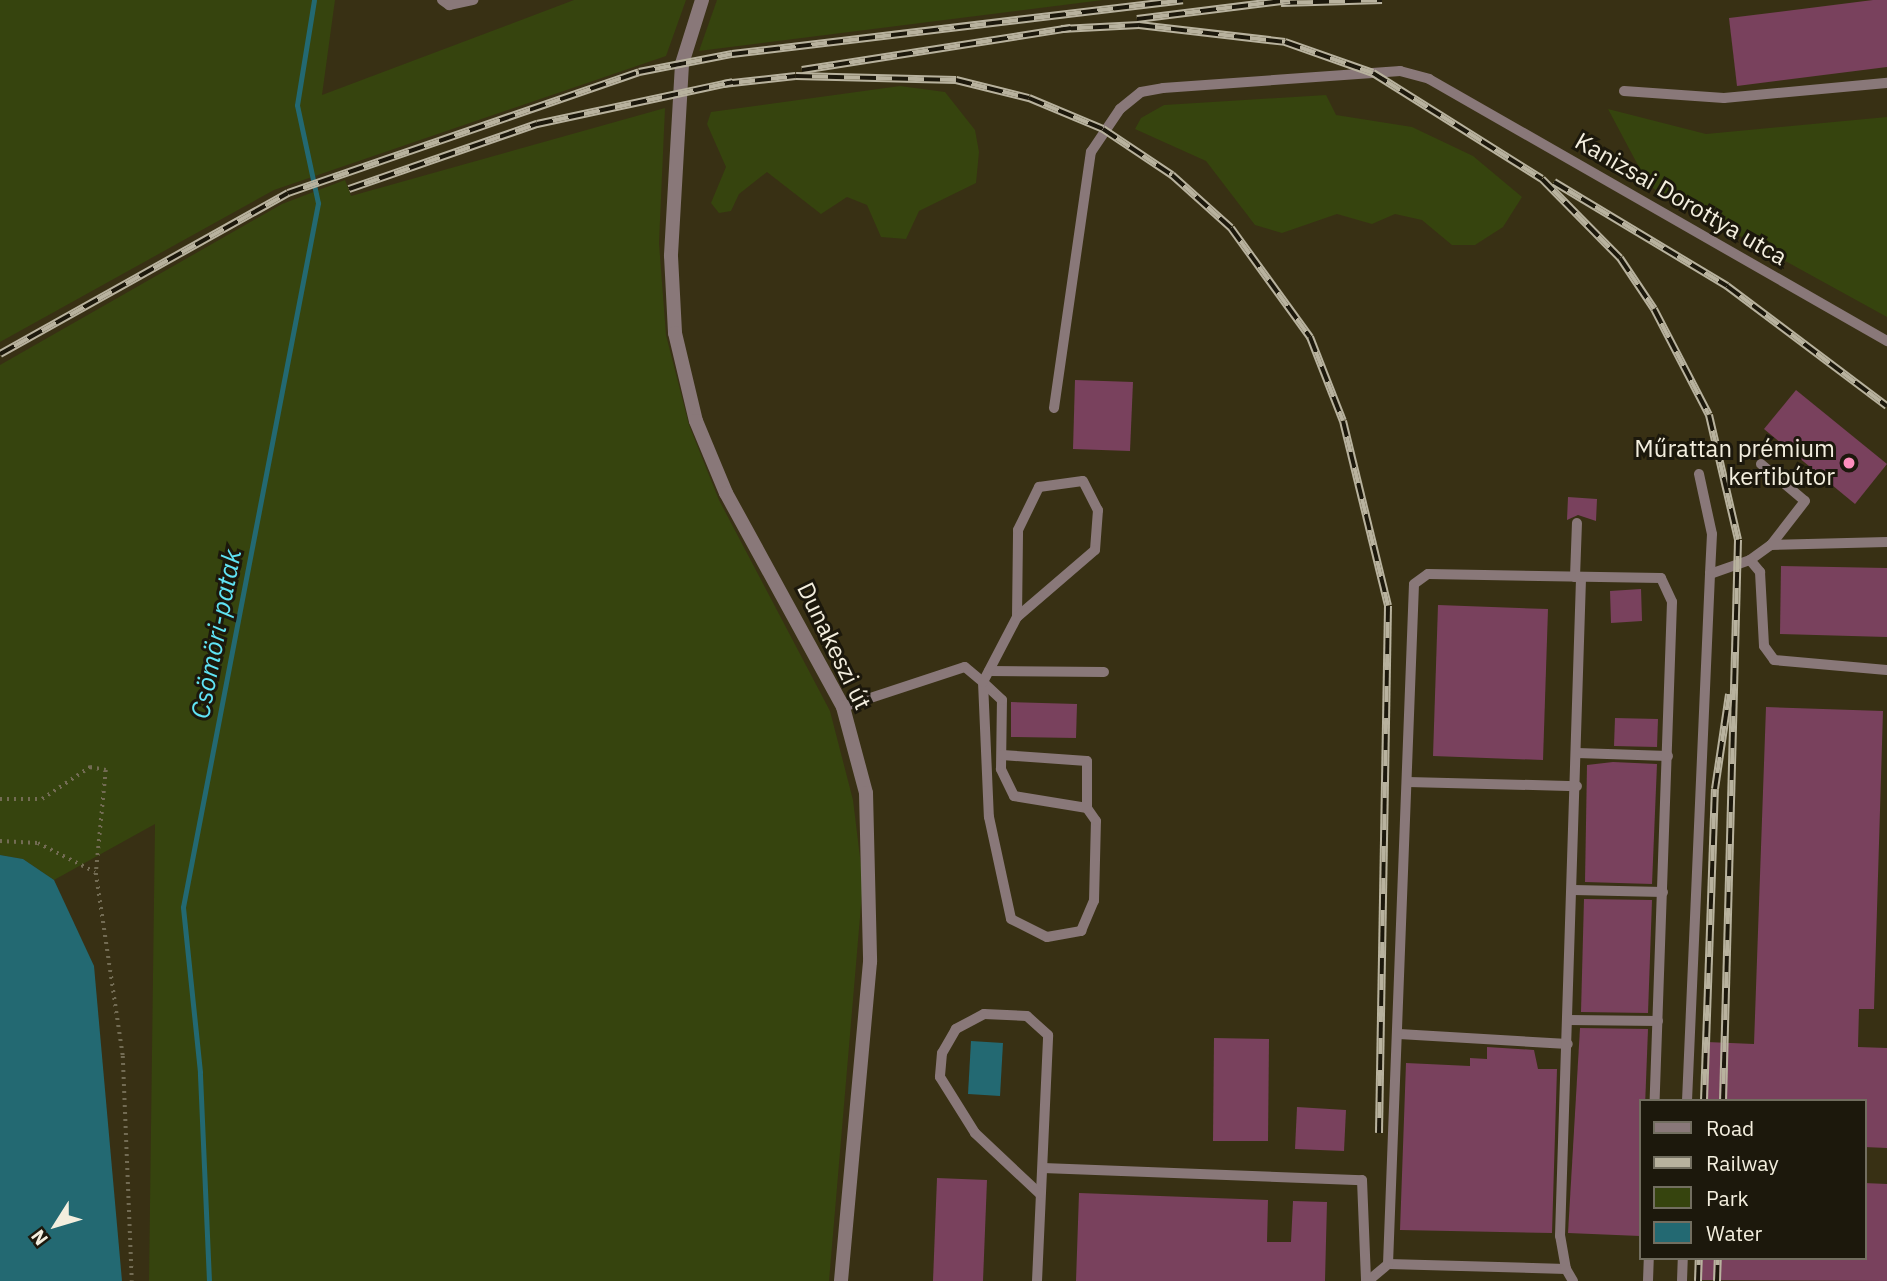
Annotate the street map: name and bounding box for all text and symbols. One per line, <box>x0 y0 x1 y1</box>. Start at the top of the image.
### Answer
street label: Kanizsai Dorottya utca <box>1570 127 1792 271</box>
place label: Műrattan prémium kertibútor <box>1634 435 1835 491</box>
marker: Műrattan prémium kertibútor <box>1841 455 1857 471</box>
water label: Csömöri-patak <box>184 547 248 721</box>
street label: Dunakeszi út <box>791 578 877 714</box>
legend <box>1638 1099 1866 1260</box>
text: Road <box>1706 1114 1754 1142</box>
text: Railway <box>1706 1149 1779 1177</box>
text: Park <box>1706 1184 1749 1212</box>
north arrow <box>21 1190 91 1260</box>
text: Water <box>1706 1219 1762 1247</box>
text: N <box>26 1225 53 1250</box>

